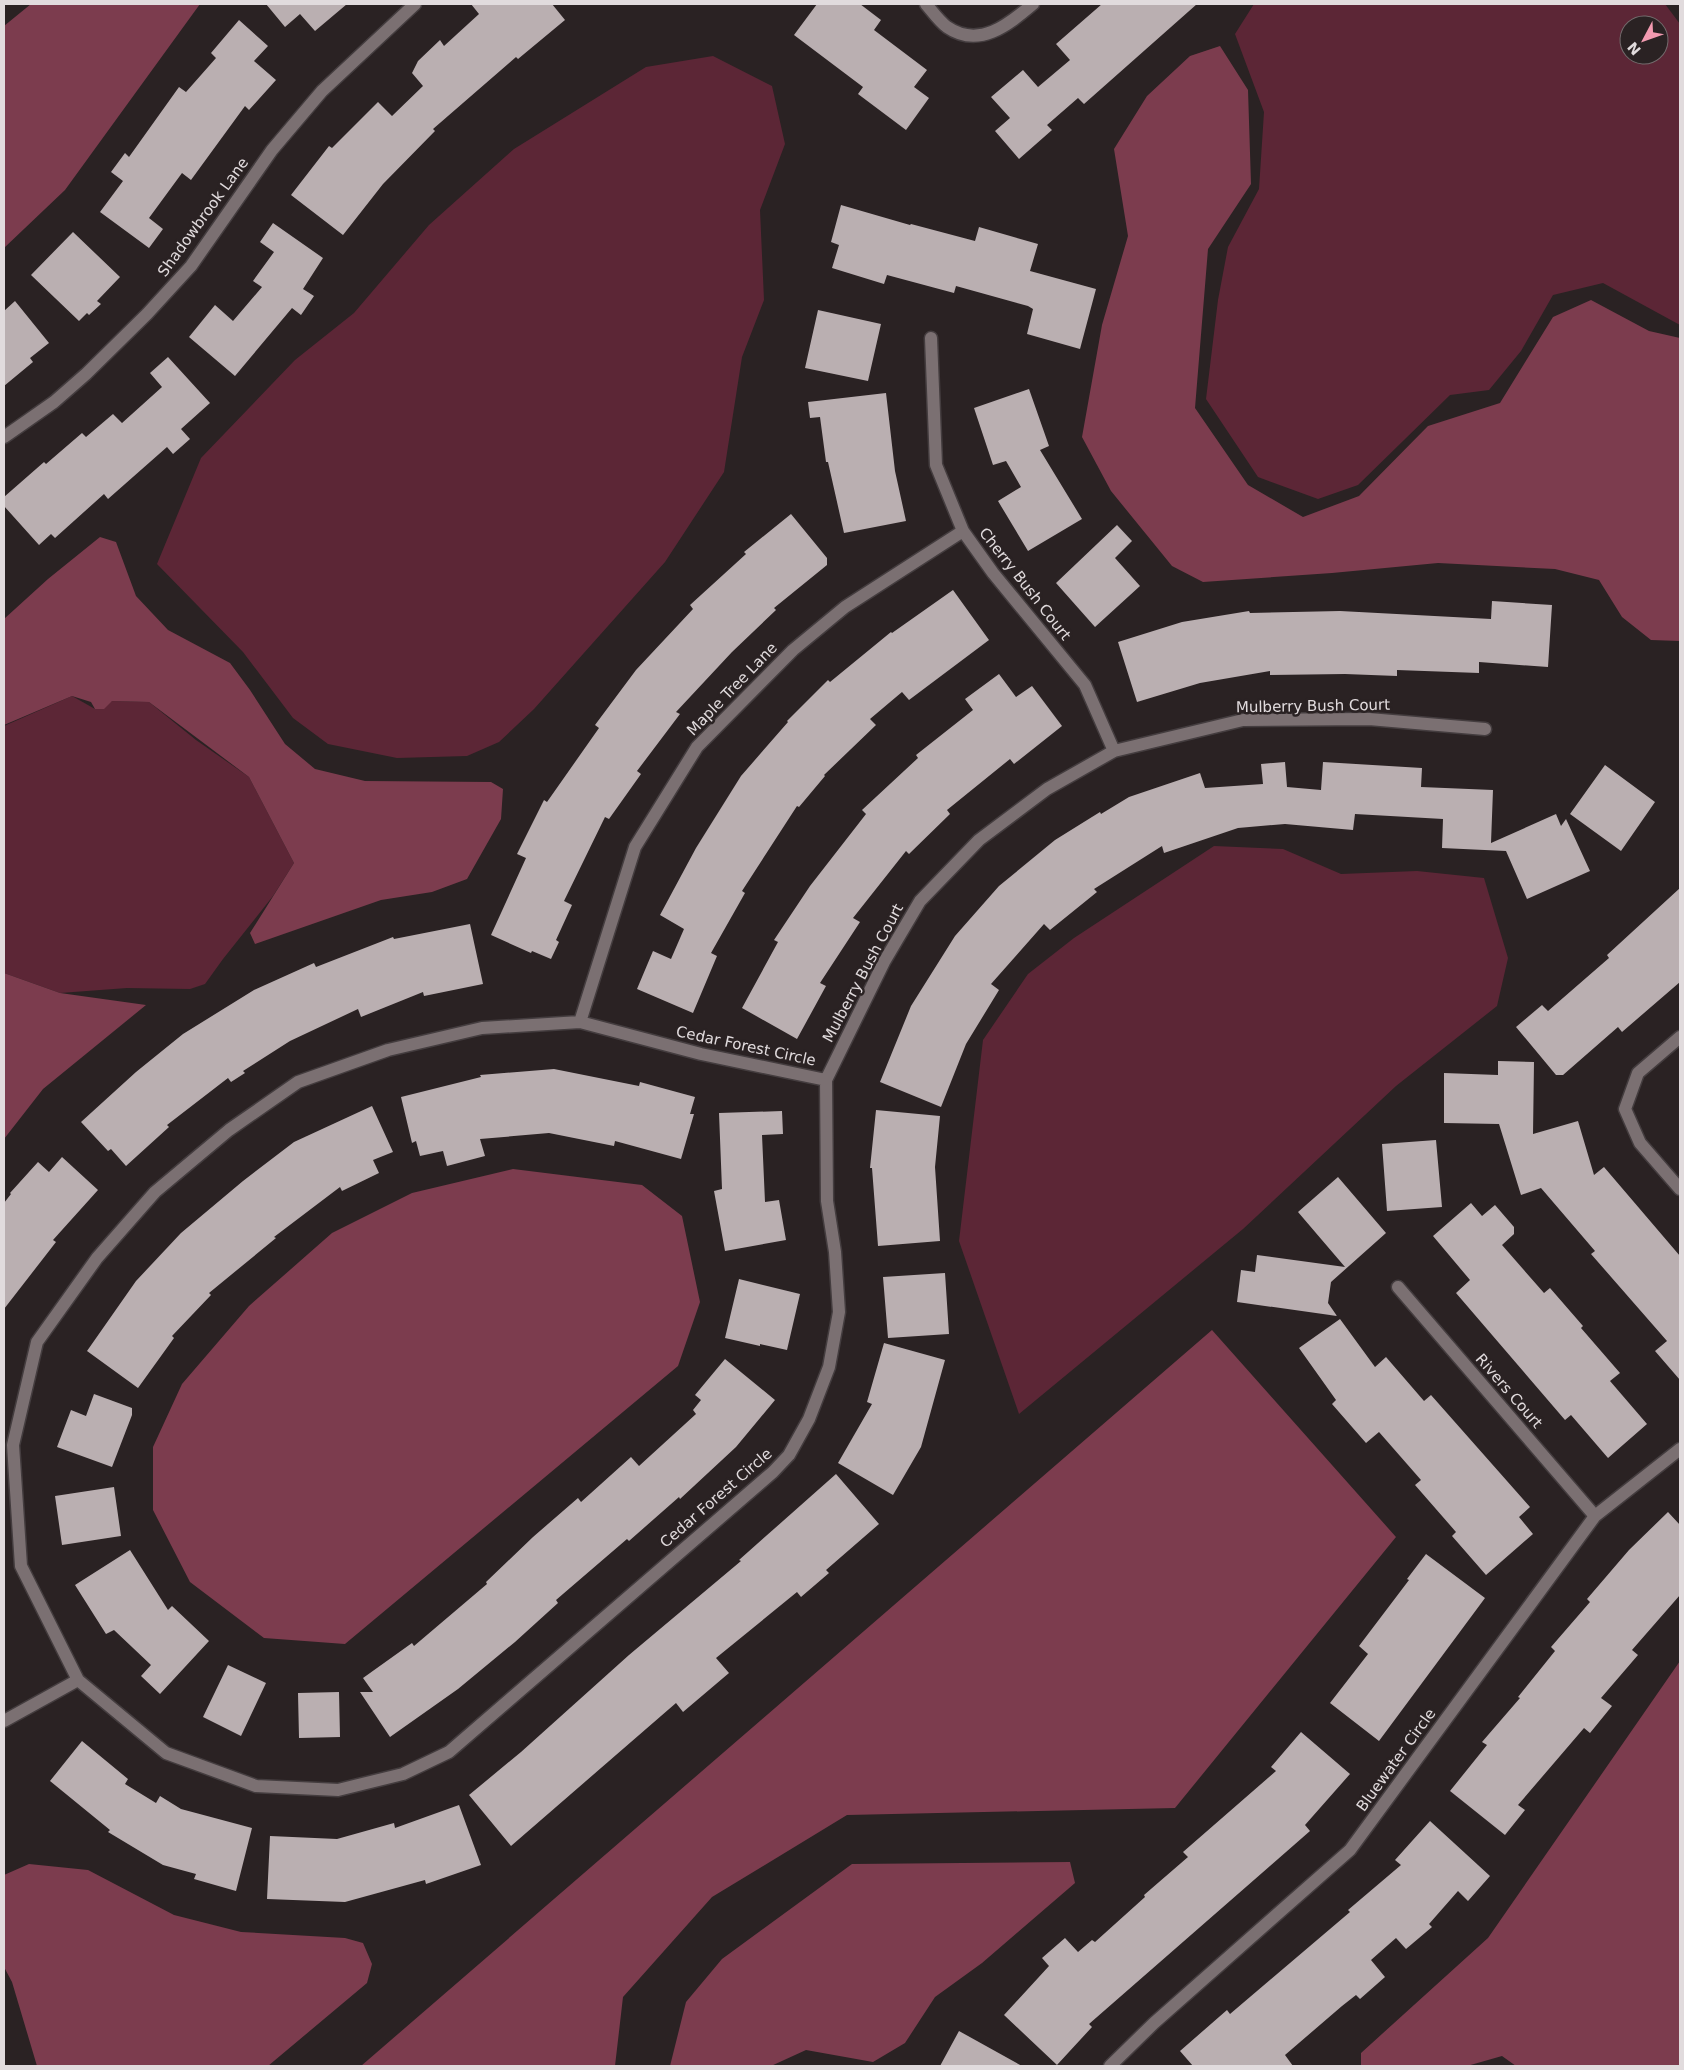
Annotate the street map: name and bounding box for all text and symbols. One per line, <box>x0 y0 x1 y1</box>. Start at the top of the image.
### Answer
north arrow <box>1619 15 1669 65</box>
text: N <box>1624 39 1644 58</box>
street label: Shadowbrook Lane <box>154 154 252 280</box>
street label: Cherry Bush Court <box>975 524 1075 644</box>
street label: Maple Tree Lane <box>683 639 781 739</box>
street label: Mulberry Bush Court <box>1236 696 1390 716</box>
street label: Mulberry Bush Court <box>819 901 907 1045</box>
street label: Cedar Forest Circle <box>675 1022 817 1070</box>
street label: Rivers Court <box>1472 1350 1546 1432</box>
street label: Cedar Forest Circle <box>656 1445 776 1551</box>
street label: Bluewater Circle <box>1353 1705 1439 1815</box>

